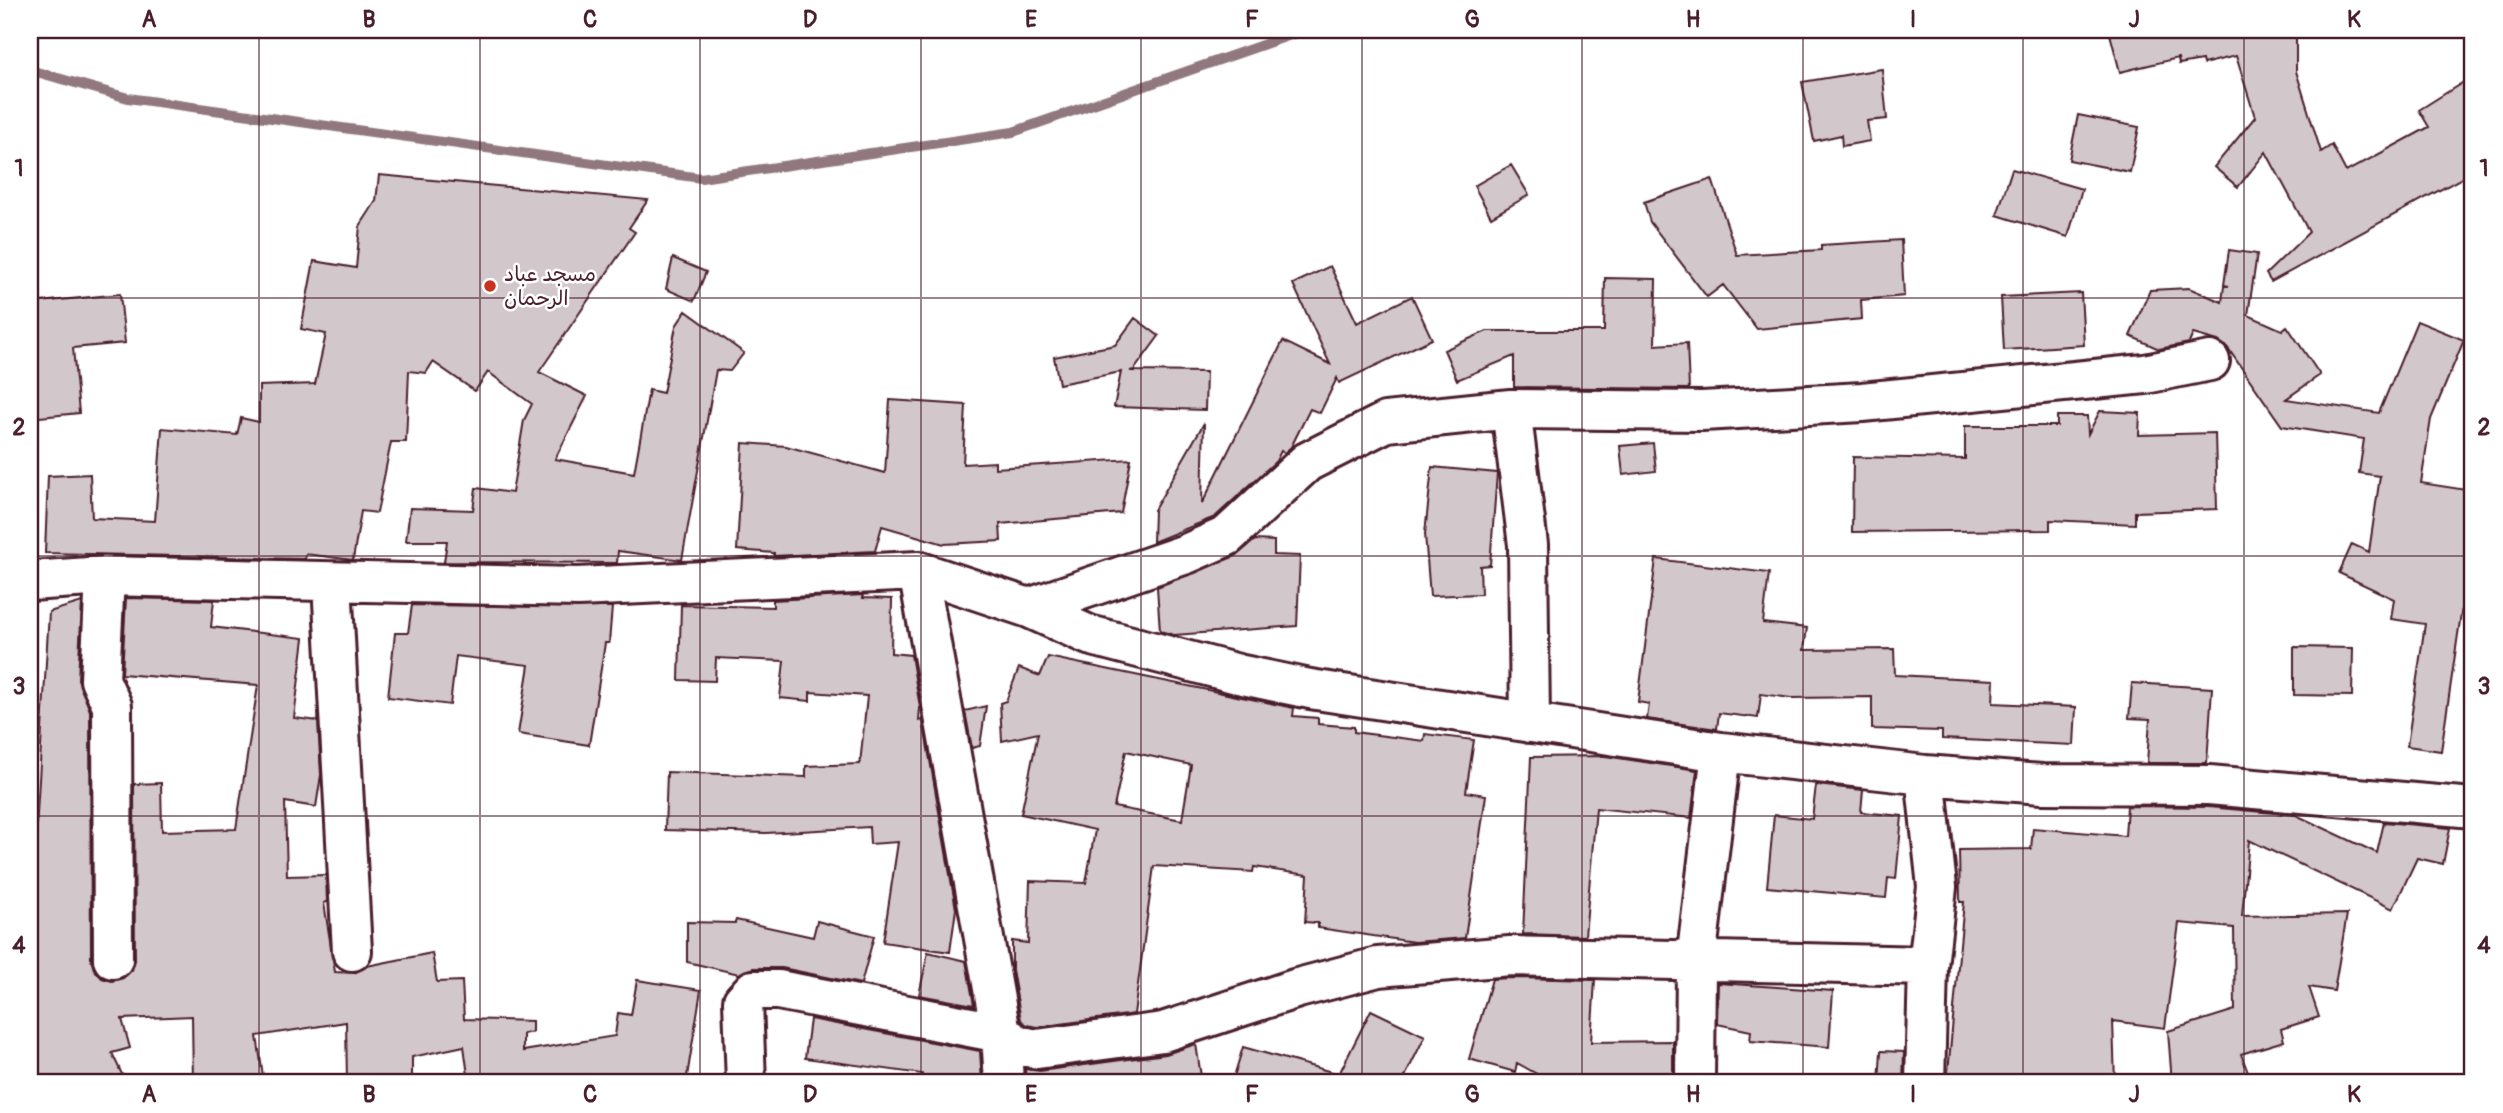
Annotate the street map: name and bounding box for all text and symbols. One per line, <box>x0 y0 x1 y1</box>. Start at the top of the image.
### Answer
text: A <box>142 5 157 34</box>
text: B <box>362 5 376 34</box>
text: C <box>583 5 597 34</box>
text: D <box>803 5 817 34</box>
text: E <box>1025 5 1037 34</box>
text: F <box>1245 5 1259 34</box>
text: G <box>1464 5 1480 34</box>
text: H <box>1686 5 1700 34</box>
text: I <box>1910 5 1916 34</box>
text: J <box>2128 5 2140 34</box>
text: K <box>2347 5 2361 34</box>
text: 1 <box>15 154 24 183</box>
text: 1 <box>2480 154 2489 183</box>
place label: مسجد عباد الرحمان <box>504 261 596 312</box>
marker: مسجد عباد الرحمان <box>482 278 498 294</box>
text: 2 <box>13 413 26 442</box>
text: 2 <box>2478 413 2491 442</box>
text: 3 <box>13 672 25 701</box>
text: 3 <box>2478 672 2490 701</box>
text: 4 <box>12 931 26 960</box>
text: 4 <box>2477 931 2491 960</box>
text: A <box>142 1080 157 1109</box>
text: B <box>362 1080 376 1109</box>
text: C <box>583 1080 597 1109</box>
text: D <box>803 1080 817 1109</box>
text: E <box>1025 1080 1037 1109</box>
text: F <box>1245 1080 1259 1109</box>
text: G <box>1464 1080 1480 1109</box>
text: H <box>1686 1080 1700 1109</box>
text: I <box>1910 1080 1916 1109</box>
text: J <box>2128 1080 2140 1109</box>
text: K <box>2347 1080 2361 1109</box>

